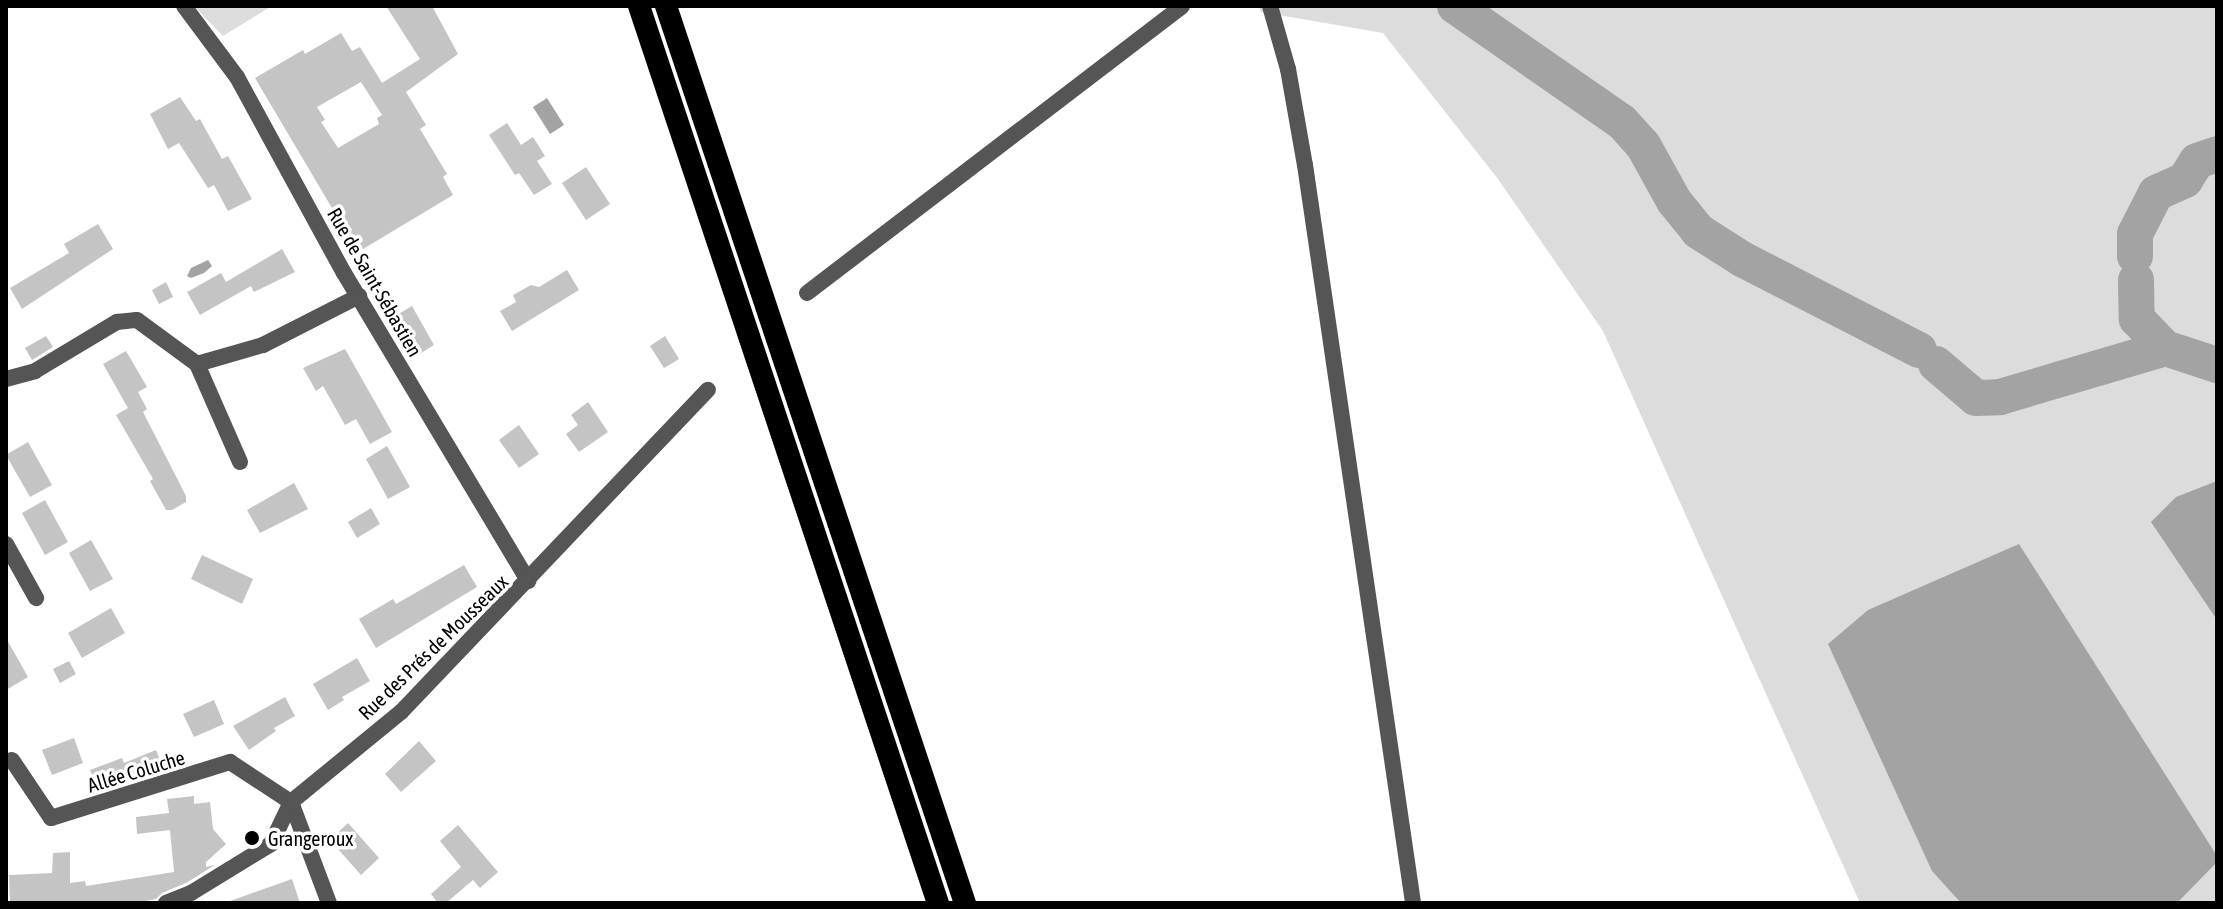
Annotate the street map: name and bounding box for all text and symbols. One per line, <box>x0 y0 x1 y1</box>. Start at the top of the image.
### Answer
street label: Rue de Saint-Sébastien <box>323 203 427 361</box>
street label: Rue des Prés de Mousseaux <box>353 569 513 725</box>
street label: Allée Coluche <box>84 745 188 797</box>
place label: Grangeroux <box>268 826 353 850</box>
marker: Grangeroux <box>243 829 261 847</box>

